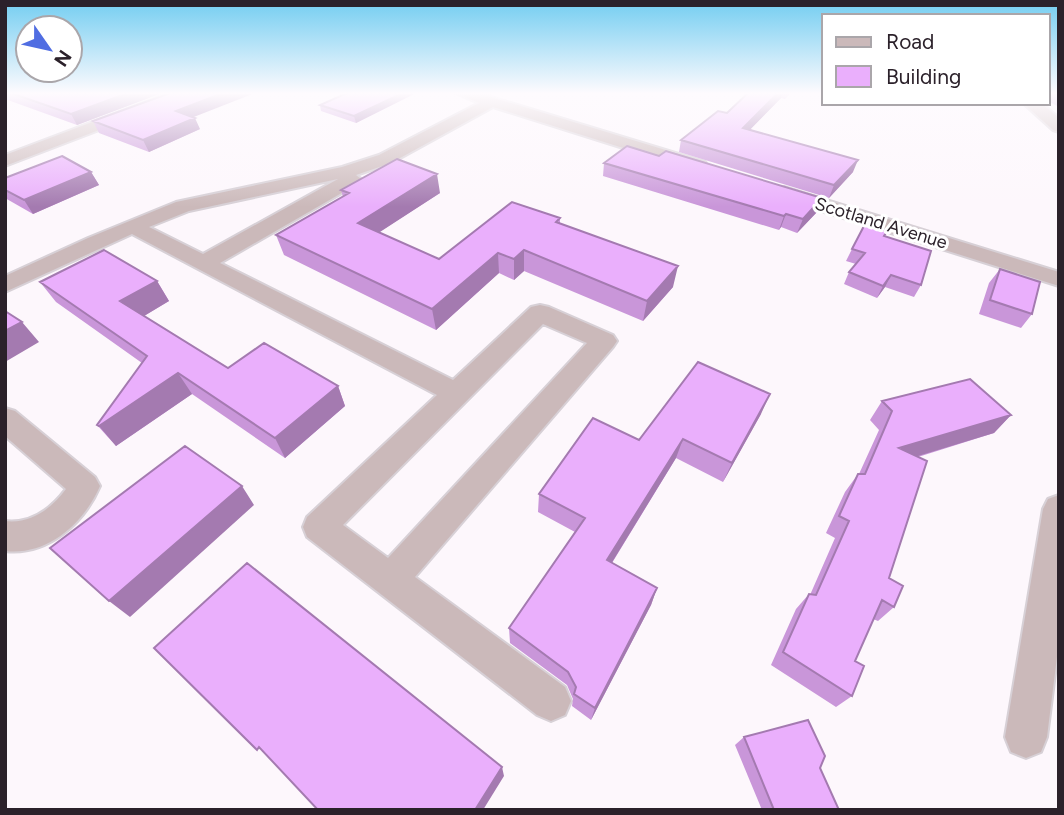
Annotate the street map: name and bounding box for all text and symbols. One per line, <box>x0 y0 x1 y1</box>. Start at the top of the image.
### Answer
north arrow <box>14 14 84 84</box>
legend <box>822 14 1050 105</box>
text: Road <box>886 29 934 54</box>
text: N <box>49 46 76 71</box>
text: Building <box>886 64 961 89</box>
street label: Scotland Avenue <box>812 192 950 254</box>

